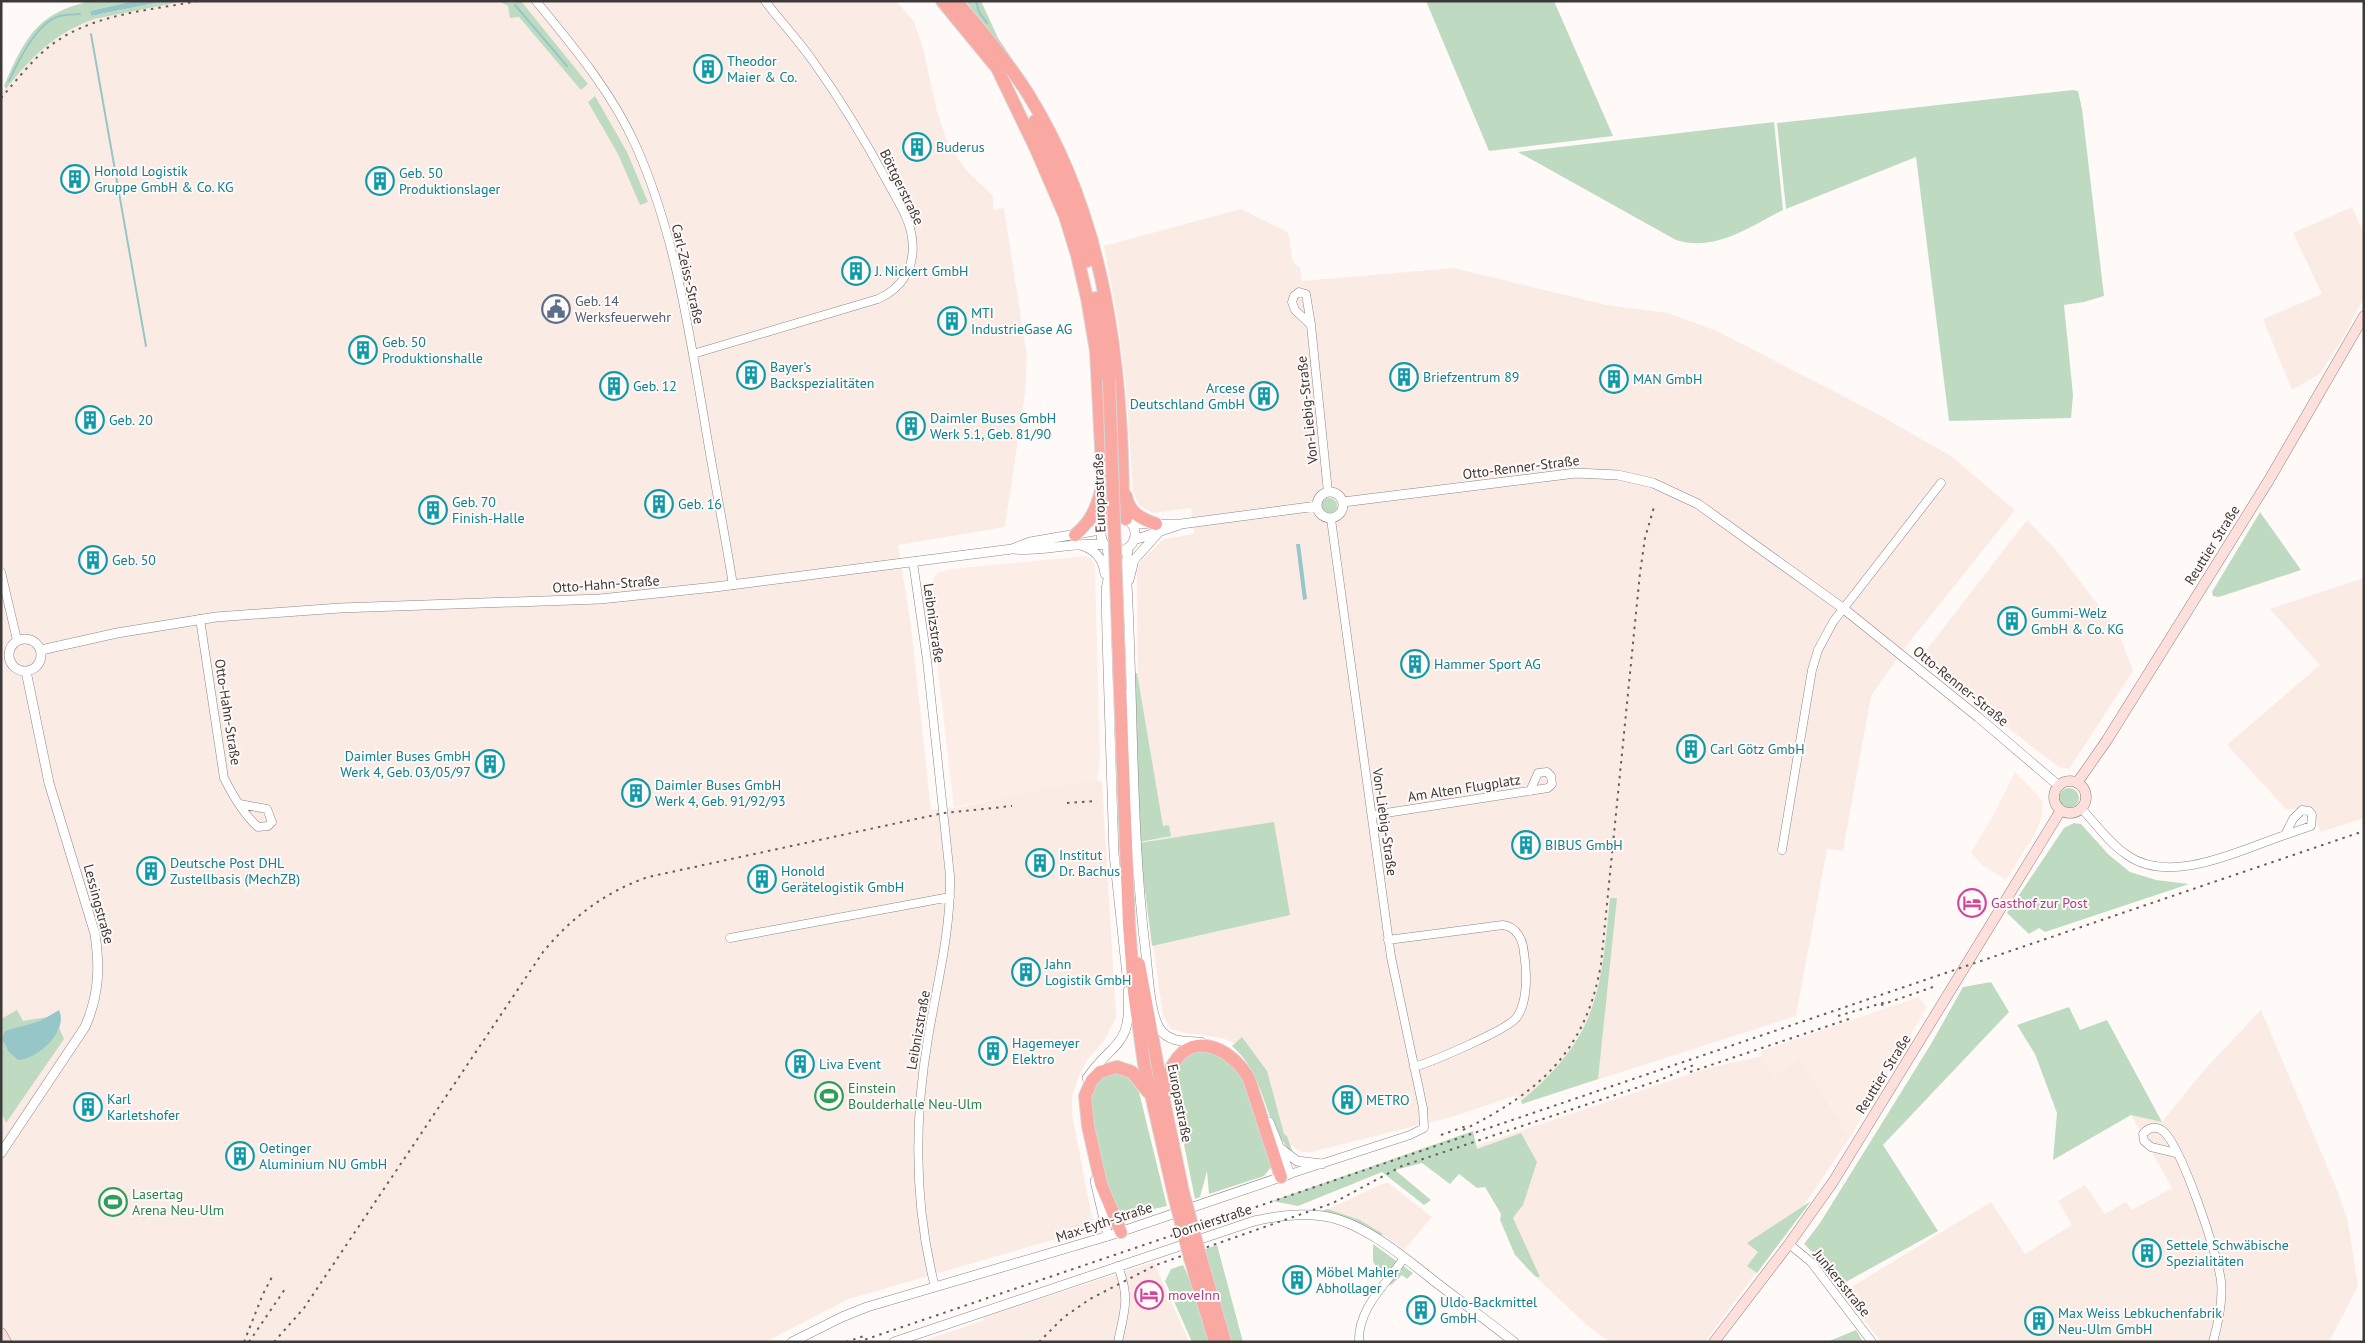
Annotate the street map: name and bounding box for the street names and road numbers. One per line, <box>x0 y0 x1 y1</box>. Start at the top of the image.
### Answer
street label: Böttgerstraße <box>876 146 928 228</box>
street label: Carl-Zeiss-Straße <box>668 222 708 326</box>
street label: Von-Liebig-Straße <box>1292 355 1322 466</box>
street label: Otto-Renner-Straße <box>1461 451 1581 483</box>
street label: Europastraße <box>1089 453 1109 533</box>
street label: Reuttier Straße <box>2180 502 2244 588</box>
street label: Otto-Hahn-Straße <box>552 571 660 597</box>
street label: Leibnizstraße <box>920 582 948 664</box>
street label: Otto-Renner-Straße <box>1910 642 2012 730</box>
street label: Otto-Hahn-Straße <box>211 658 245 766</box>
street label: Von-Liebig-Straße <box>1368 766 1401 877</box>
street label: Am Alten Flugplatz <box>1406 770 1522 806</box>
street label: Lessingstraße <box>80 862 118 946</box>
street label: Leibnizstraße <box>902 989 934 1071</box>
street label: Reuttier Straße <box>1851 1031 1915 1117</box>
street label: Europastraße <box>1164 1062 1196 1144</box>
street label: Max-Eyth-Straße <box>1053 1198 1155 1246</box>
street label: Dornierstraße <box>1170 1200 1254 1242</box>
street label: Junkersstraße <box>1809 1245 1875 1320</box>

